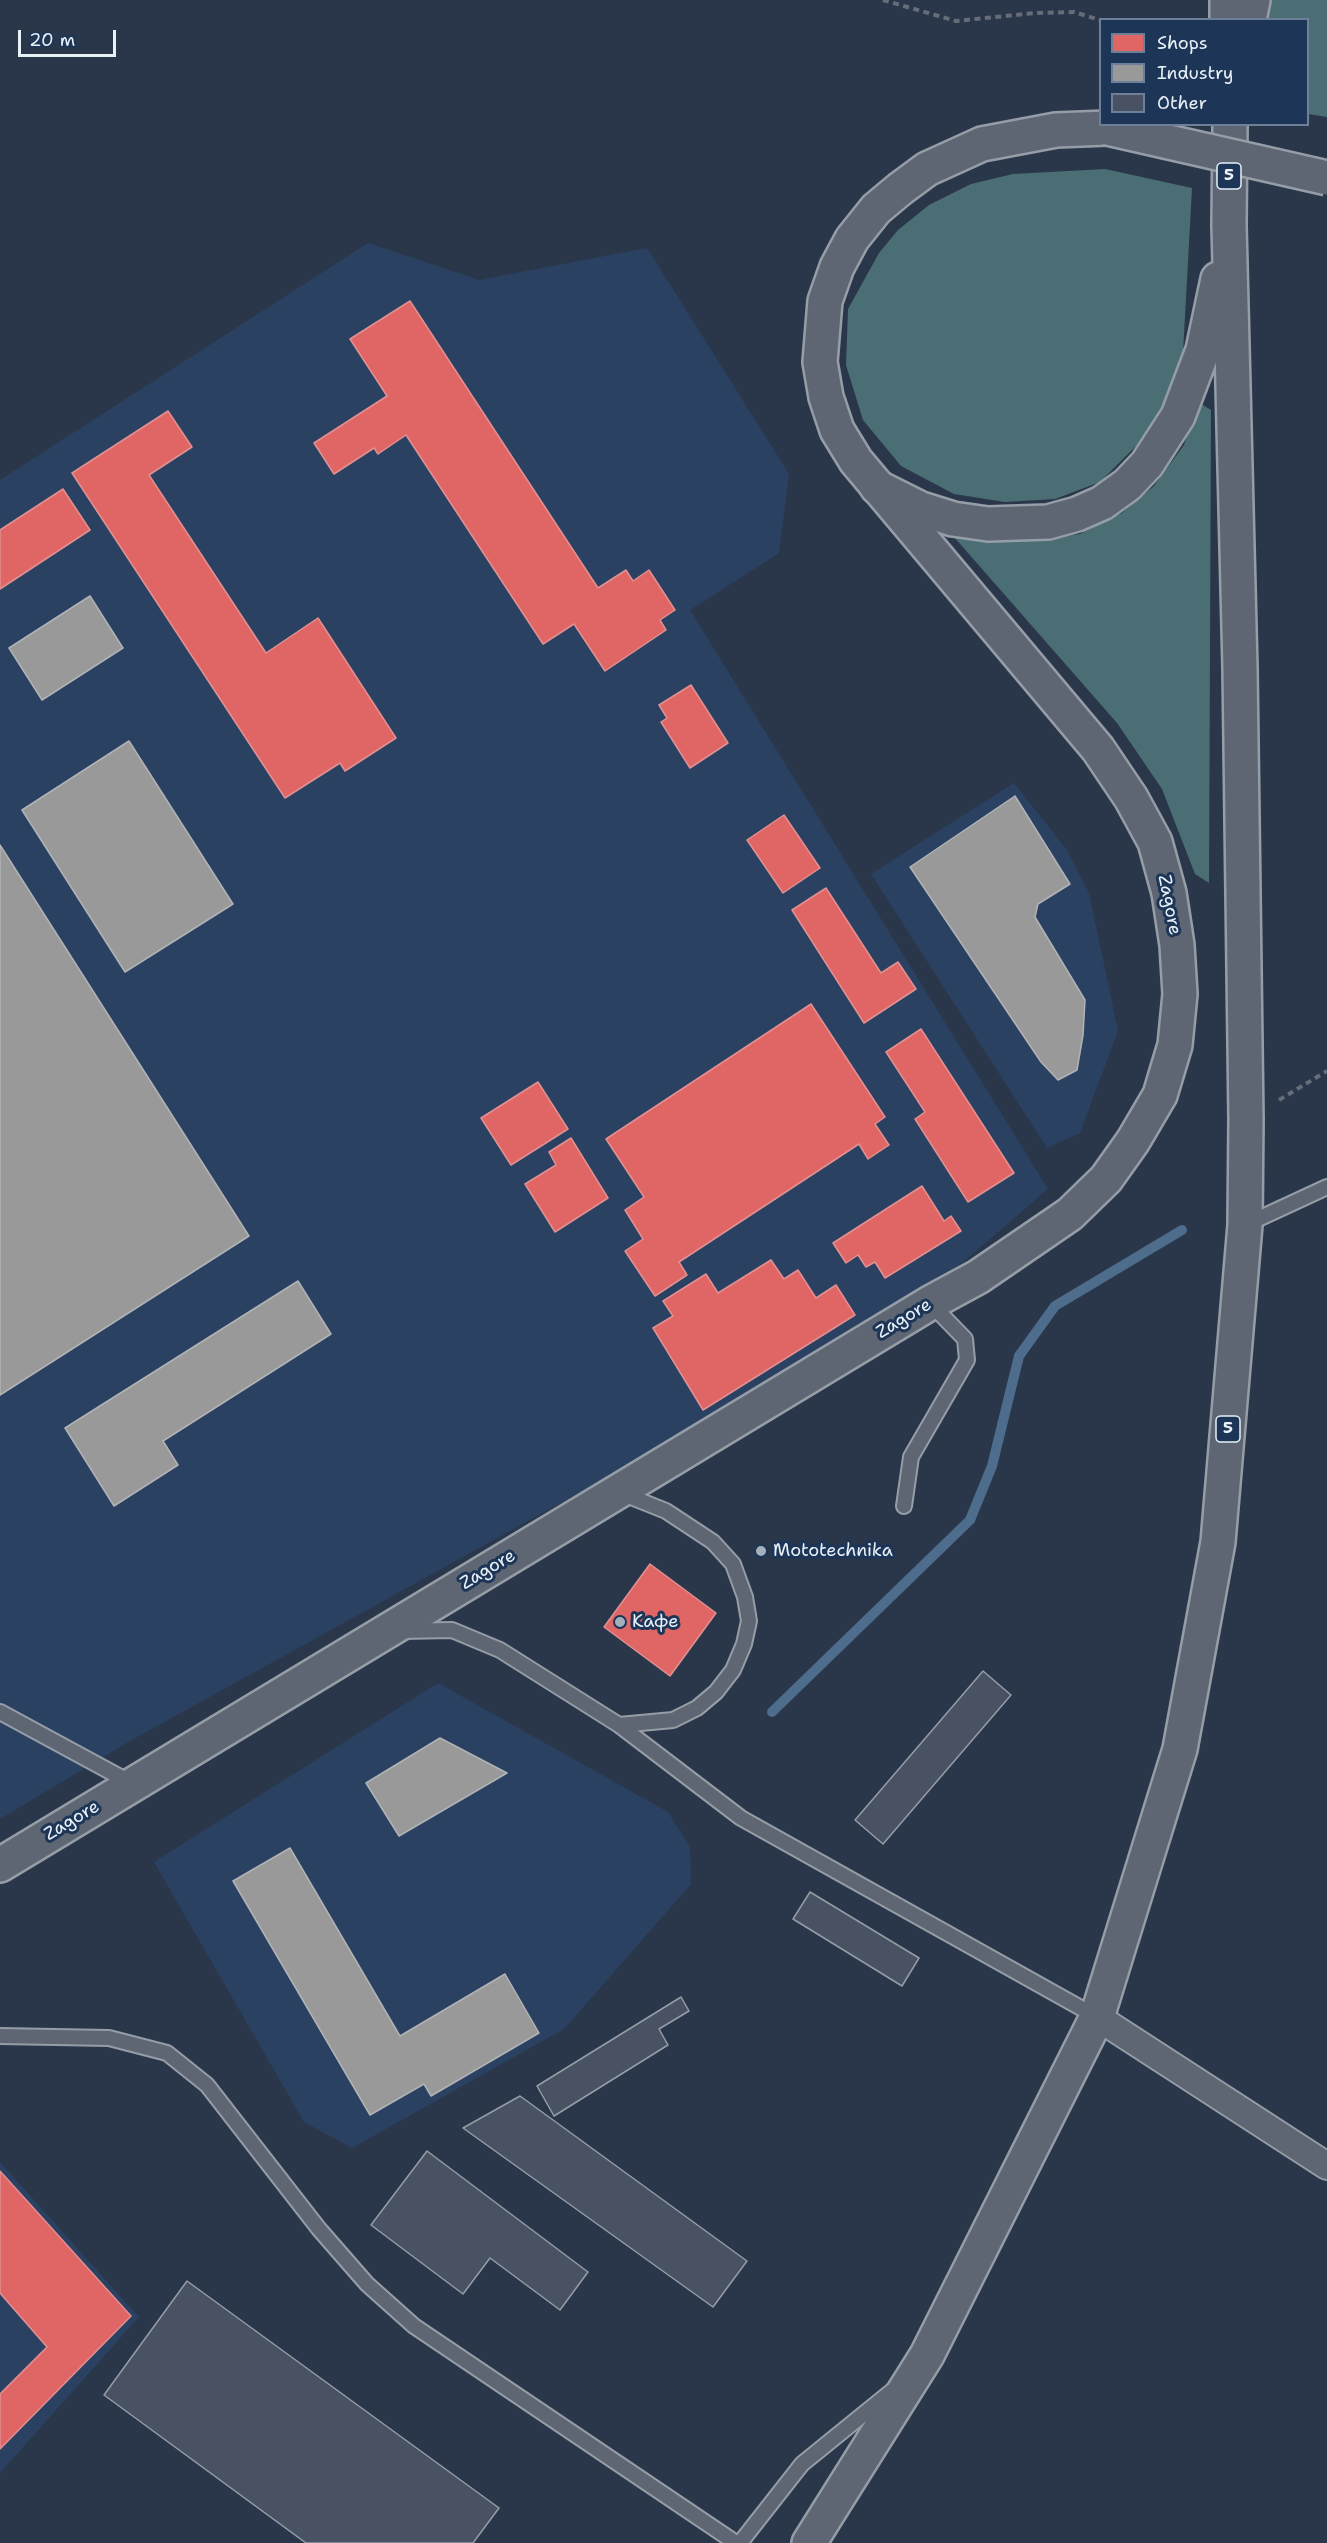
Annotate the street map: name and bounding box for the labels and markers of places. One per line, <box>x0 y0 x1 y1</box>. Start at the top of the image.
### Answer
place label: Mototechnika <box>773 1540 893 1562</box>
marker: Mototechnika <box>754 1544 768 1558</box>
place label: Кафе <box>632 1611 678 1633</box>
marker: Кафе <box>613 1615 627 1629</box>

